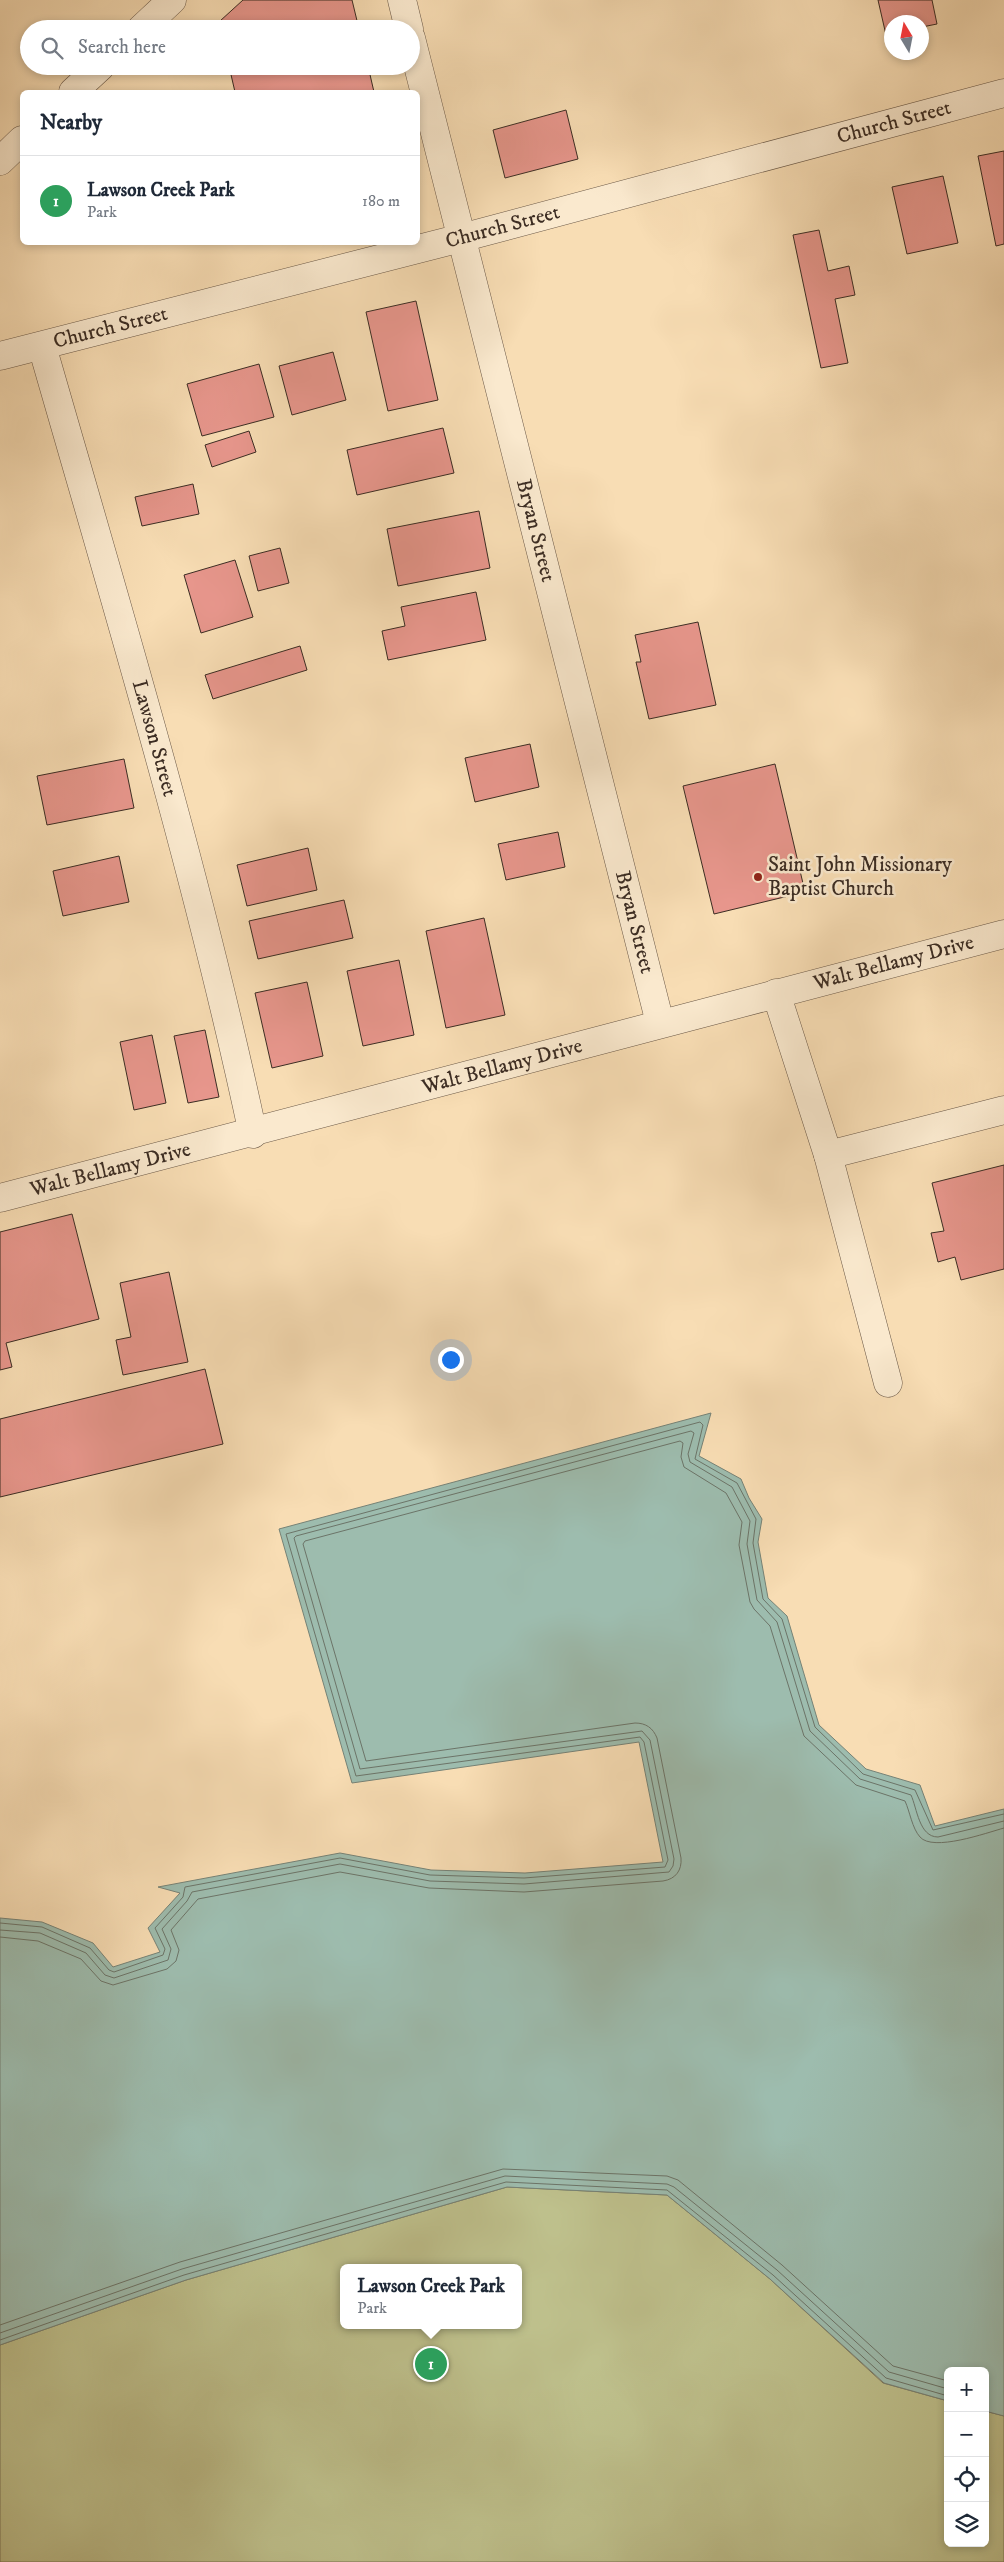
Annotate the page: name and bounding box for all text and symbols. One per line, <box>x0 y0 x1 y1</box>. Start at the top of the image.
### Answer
north arrow <box>884 15 929 60</box>
search box <box>20 20 420 75</box>
icon: search <box>38 34 66 62</box>
text: Search here <box>78 36 166 59</box>
street label: Church Street <box>834 95 954 150</box>
text: Nearby <box>40 110 102 136</box>
text: Lawson Creek Park <box>87 179 235 202</box>
text: 1 <box>53 191 59 211</box>
text: 180 m <box>362 191 400 211</box>
street label: Church Street <box>443 199 563 254</box>
text: Park <box>87 202 117 222</box>
street label: Church Street <box>51 301 171 355</box>
street label: Bryan Street <box>510 476 561 585</box>
street label: Lawson Street <box>126 677 183 800</box>
place label: Saint John Missionary Baptist Church <box>768 852 953 902</box>
street label: Bryan Street <box>609 868 660 977</box>
marker: Saint John Missionary Baptist Church <box>752 871 764 883</box>
street label: Walt Bellamy Drive <box>810 929 977 997</box>
street label: Walt Bellamy Drive <box>418 1033 585 1101</box>
street label: Walt Bellamy Drive <box>26 1136 194 1203</box>
your location <box>438 1347 464 1373</box>
popup <box>340 2264 522 2329</box>
text: Lawson Creek Park <box>357 2275 505 2298</box>
text: Park <box>357 2298 387 2318</box>
pin: 1 <box>415 2345 447 2383</box>
map controls <box>944 2367 989 2547</box>
button: + <box>944 2367 989 2412</box>
button: − <box>944 2412 989 2457</box>
button: locate <box>944 2457 989 2502</box>
button: layers <box>944 2502 989 2547</box>

